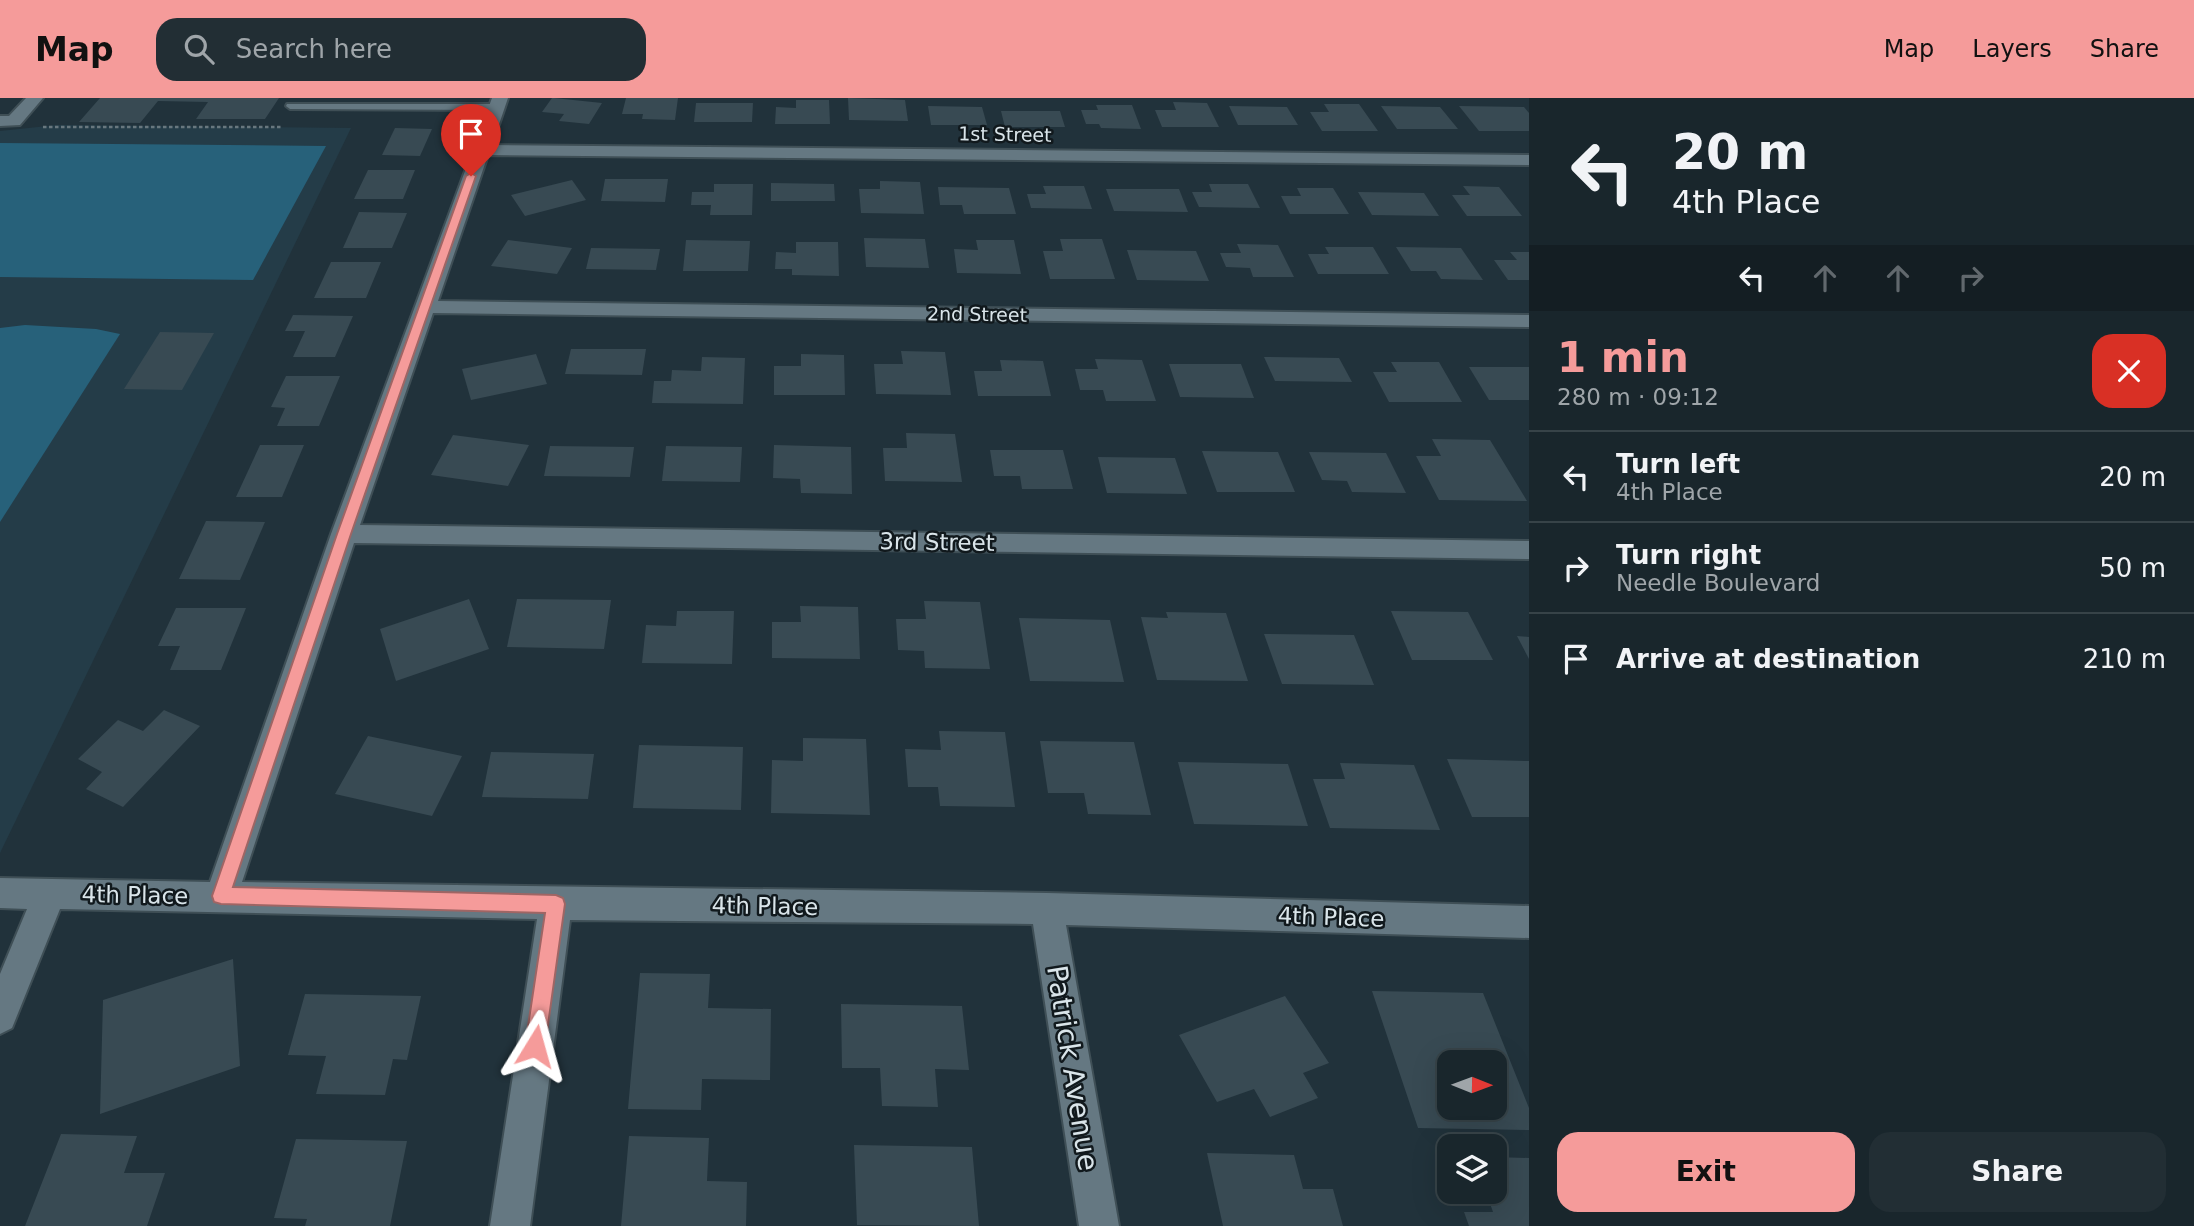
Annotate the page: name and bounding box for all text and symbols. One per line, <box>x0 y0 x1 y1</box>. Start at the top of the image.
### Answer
search box <box>156 18 646 81</box>
text: Map <box>35 30 114 69</box>
icon: search <box>180 30 218 68</box>
text: Search here <box>236 34 392 64</box>
text: Map <box>1884 35 1934 63</box>
text: Layers <box>1972 35 2052 63</box>
text: Share <box>2090 35 2159 63</box>
pin <box>441 104 501 176</box>
icon: arrive <box>452 115 490 153</box>
street label: 1st Street <box>958 122 1052 146</box>
text: 20 m <box>1672 124 1808 181</box>
icon: left <box>1557 126 1648 217</box>
text: 4th Place <box>1672 183 1820 221</box>
icon: left <box>1733 259 1771 297</box>
icon: ahead <box>1806 259 1844 297</box>
icon: ahead <box>1879 259 1917 297</box>
icon: right <box>1952 259 1990 297</box>
street label: 2nd Street <box>927 302 1027 326</box>
text: 1 min <box>1557 333 1689 382</box>
button: close <box>2092 334 2166 408</box>
text: 280 m · 09:12 <box>1557 384 1719 410</box>
text: Turn left <box>1616 449 1740 479</box>
icon: left <box>1557 458 1595 496</box>
text: 20 m <box>2099 462 2166 492</box>
text: 4th Place <box>1616 479 1723 505</box>
street label: 3rd Street <box>879 528 995 556</box>
text: Turn right <box>1616 540 1761 570</box>
icon: right <box>1557 549 1595 587</box>
text: 50 m <box>2099 553 2166 583</box>
text: Needle Boulevard <box>1616 570 1820 596</box>
icon: arrive <box>1557 640 1595 678</box>
text: Arrive at destination <box>1616 644 1920 674</box>
text: 210 m <box>2083 644 2166 674</box>
street label: 4th Place <box>81 881 189 909</box>
street label: 4th Place <box>711 892 819 920</box>
street label: 4th Place <box>1277 902 1385 932</box>
street label: Patrick Avenue <box>1040 963 1105 1173</box>
position arrow <box>498 1009 572 1083</box>
north arrow <box>1437 1050 1507 1120</box>
map controls <box>1437 1050 1507 1204</box>
button: Exit <box>1557 1132 1855 1212</box>
button: Share <box>1869 1132 2166 1212</box>
button: layers <box>1437 1134 1507 1204</box>

